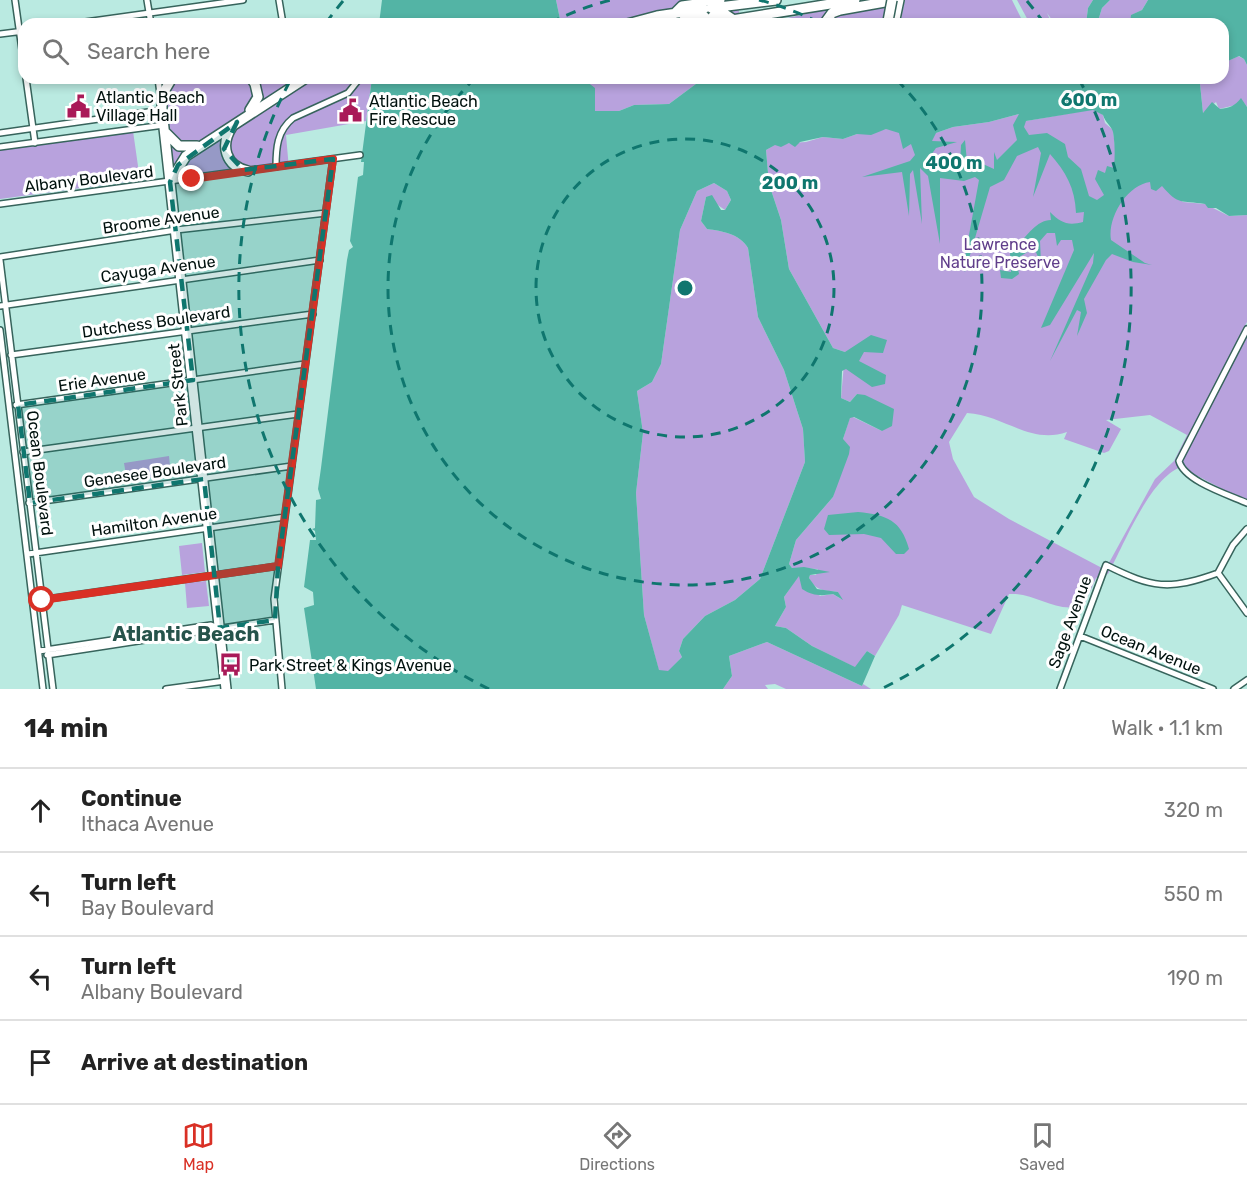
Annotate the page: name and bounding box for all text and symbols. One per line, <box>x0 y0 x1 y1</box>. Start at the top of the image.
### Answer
search box <box>18 18 1229 84</box>
icon: search <box>39 35 72 68</box>
text: Search here <box>87 38 210 65</box>
place label: Atlantic Beach Village Hall <box>96 88 205 125</box>
text: 600 m <box>1061 89 1117 111</box>
place label: Atlantic Beach Fire Rescue <box>369 92 478 129</box>
public building icon: Atlantic Beach Village Hall <box>65 93 91 119</box>
public building icon: Atlantic Beach Fire Rescue <box>338 97 364 123</box>
text: 400 m <box>925 152 983 174</box>
street label: Albany Boulevard <box>24 162 154 196</box>
route end <box>178 165 204 191</box>
text: 200 m <box>762 172 818 194</box>
street label: Broome Avenue <box>101 202 221 238</box>
park label: Lawrence Nature Preserve <box>940 235 1060 272</box>
street label: Cayuga Avenue <box>99 252 217 286</box>
centre of rings <box>675 278 695 298</box>
street label: Dutchess Boulevard <box>81 302 231 342</box>
street label: Park Street <box>164 343 192 427</box>
street label: Erie Avenue <box>57 364 147 396</box>
street label: Ocean Boulevard <box>23 409 57 537</box>
street label: Genesee Boulevard <box>83 453 227 491</box>
street label: Hamilton Avenue <box>90 504 218 540</box>
street label: Sage Avenue <box>1045 573 1095 671</box>
route start <box>28 586 54 612</box>
street label: Ocean Avenue <box>1098 621 1204 679</box>
district label: Atlantic Beach <box>113 622 259 646</box>
bus stop icon: Park Street & Kings Avenue <box>218 652 244 678</box>
place label: Park Street & Kings Avenue <box>249 656 452 675</box>
text: 14 min <box>24 713 108 744</box>
text: Walk · 1.1 km <box>1111 716 1223 740</box>
text: Continue <box>81 785 182 812</box>
icon: ahead <box>24 794 57 827</box>
text: 320 m <box>1164 798 1223 822</box>
text: Ithaca Avenue <box>81 812 214 836</box>
text: Turn left <box>81 869 176 896</box>
icon: left <box>24 878 57 911</box>
text: 550 m <box>1164 882 1223 906</box>
text: Bay Boulevard <box>81 896 214 920</box>
text: Turn left <box>81 953 176 980</box>
icon: left <box>24 962 57 995</box>
text: 190 m <box>1167 966 1223 990</box>
text: Albany Boulevard <box>81 980 243 1004</box>
icon: arrive <box>24 1046 57 1079</box>
text: Arrive at destination <box>81 1049 308 1076</box>
tab: Map <box>182 1119 215 1174</box>
tab: Directions <box>579 1119 655 1174</box>
tab: Saved <box>1019 1119 1065 1174</box>

